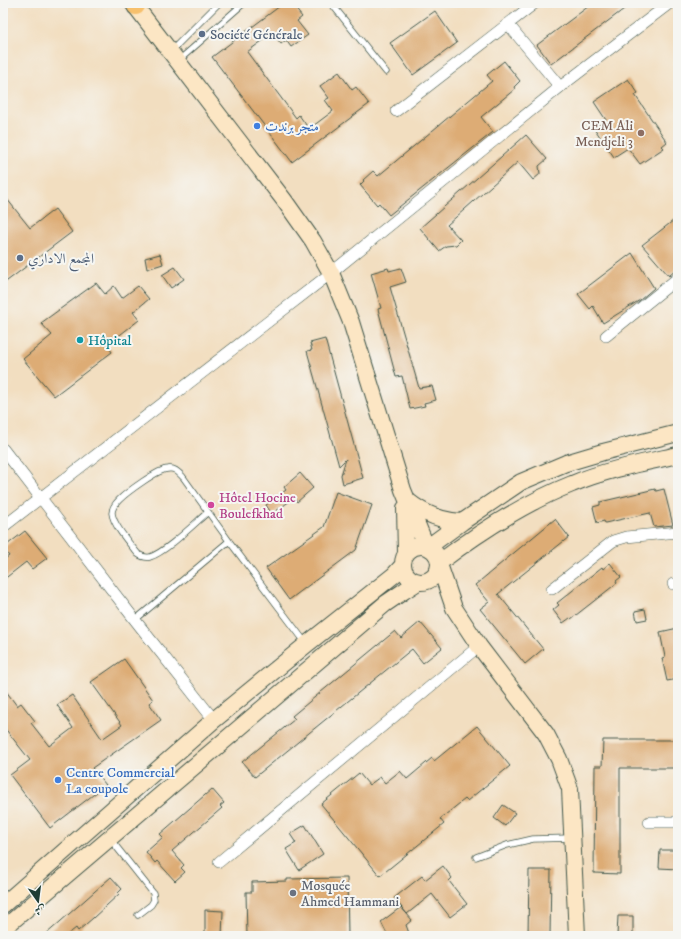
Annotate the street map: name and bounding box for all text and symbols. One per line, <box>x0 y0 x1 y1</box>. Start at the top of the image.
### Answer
place label: Société Générale <box>210 26 303 44</box>
marker: Société Générale <box>197 29 207 39</box>
place label: CEM Ali Mendjeli 3 <box>575 117 633 151</box>
place label: متجر برندت <box>265 118 319 136</box>
marker: متجر برندت <box>252 121 262 131</box>
marker: CEM Ali Mendjeli 3 <box>636 128 646 138</box>
place label: المجمع الاداري <box>28 250 94 272</box>
marker: المجمع الاداري <box>15 253 25 263</box>
place label: Hôpital <box>88 332 132 350</box>
marker: Hôpital <box>75 335 85 345</box>
place label: Hôtel Hocine Boulefkhad <box>219 489 296 523</box>
marker: Hôtel Hocine Boulefkhad <box>206 500 216 510</box>
place label: Centre Commercial La coupole <box>66 764 175 798</box>
marker: Centre Commercial La coupole <box>53 775 63 785</box>
place label: Mosquée Ahmed Hammani <box>301 877 400 911</box>
north arrow <box>18 881 58 921</box>
marker: Mosquée Ahmed Hammani <box>288 888 298 898</box>
text: ش <box>33 902 47 918</box>

